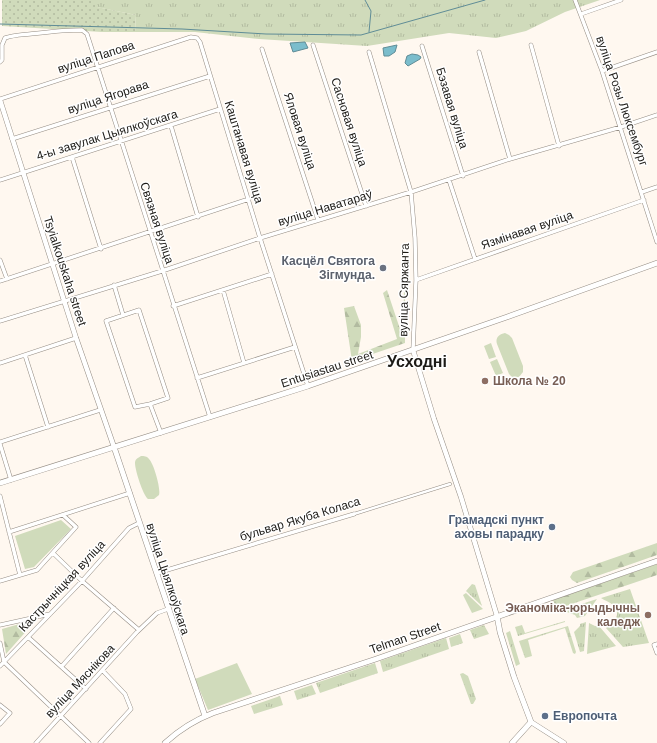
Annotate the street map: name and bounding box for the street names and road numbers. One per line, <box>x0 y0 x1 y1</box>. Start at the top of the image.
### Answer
street label: вуліца Розы Люксембург <box>593 34 651 168</box>
street label: вуліца Папова <box>56 38 136 76</box>
street label: Бэзавая вуліца <box>433 66 471 150</box>
street label: Сасновая вуліца <box>328 76 370 168</box>
street label: вуліца Ягорава <box>66 77 150 117</box>
street label: Яловая вуліца <box>281 91 319 172</box>
street label: Каштанавая вуліца <box>222 99 266 205</box>
street label: 4-ы завулак Цыялкоўскага <box>35 107 180 163</box>
street label: Связная вуліца <box>137 180 177 266</box>
street label: вуліца Наватараў <box>276 187 374 229</box>
street label: Язмінавая вуліца <box>479 208 575 252</box>
street label: Tsyialkouskaha street <box>41 214 90 328</box>
street label: вуліца Сяржанта <box>396 243 412 337</box>
street label: Entusiastau street <box>279 347 375 390</box>
street label: бульвар Якуба Коласа <box>238 494 362 544</box>
street label: вуліца Цыялкоўскага <box>143 521 193 637</box>
street label: Кастрычніцкая вуліца <box>16 537 108 635</box>
street label: Telman Street <box>368 619 443 657</box>
street label: вуліца Мяснікова <box>42 641 118 721</box>

